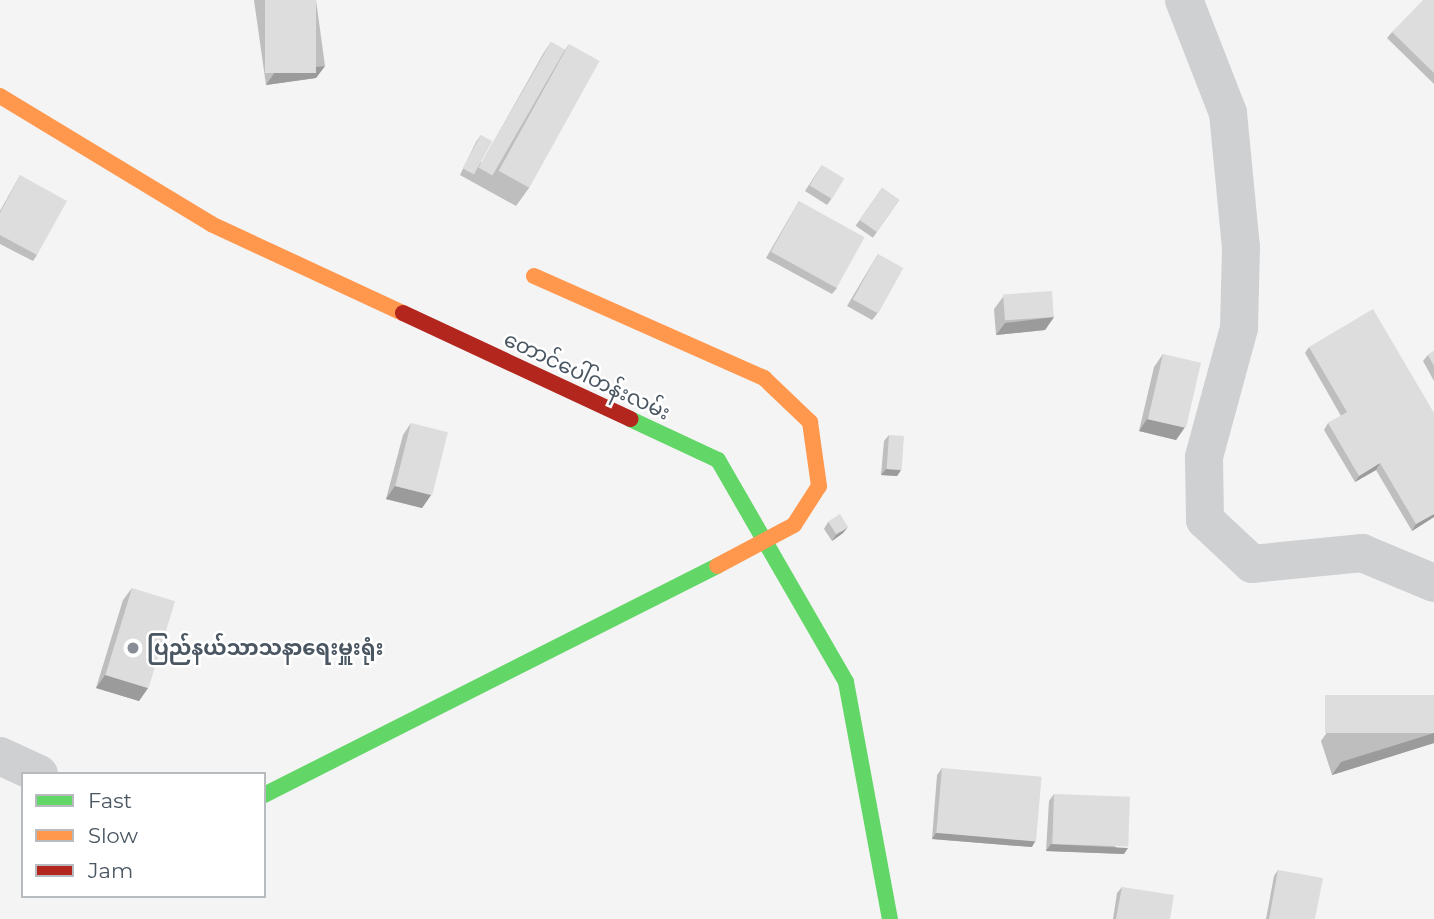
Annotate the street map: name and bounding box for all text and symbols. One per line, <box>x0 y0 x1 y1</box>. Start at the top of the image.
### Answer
street label: တောင်ပေါ်တန်းလမ်း <box>500 326 674 426</box>
place label: ပြည်နယ်သာသနာရေးမှူးရုံး <box>147 635 384 661</box>
marker: ပြည်နယ်သာသနာရေးမှူးရုံး <box>125 640 141 656</box>
legend <box>21 772 266 898</box>
text: Fast <box>88 788 132 813</box>
text: Slow <box>88 823 138 848</box>
text: Jam <box>88 858 133 883</box>

